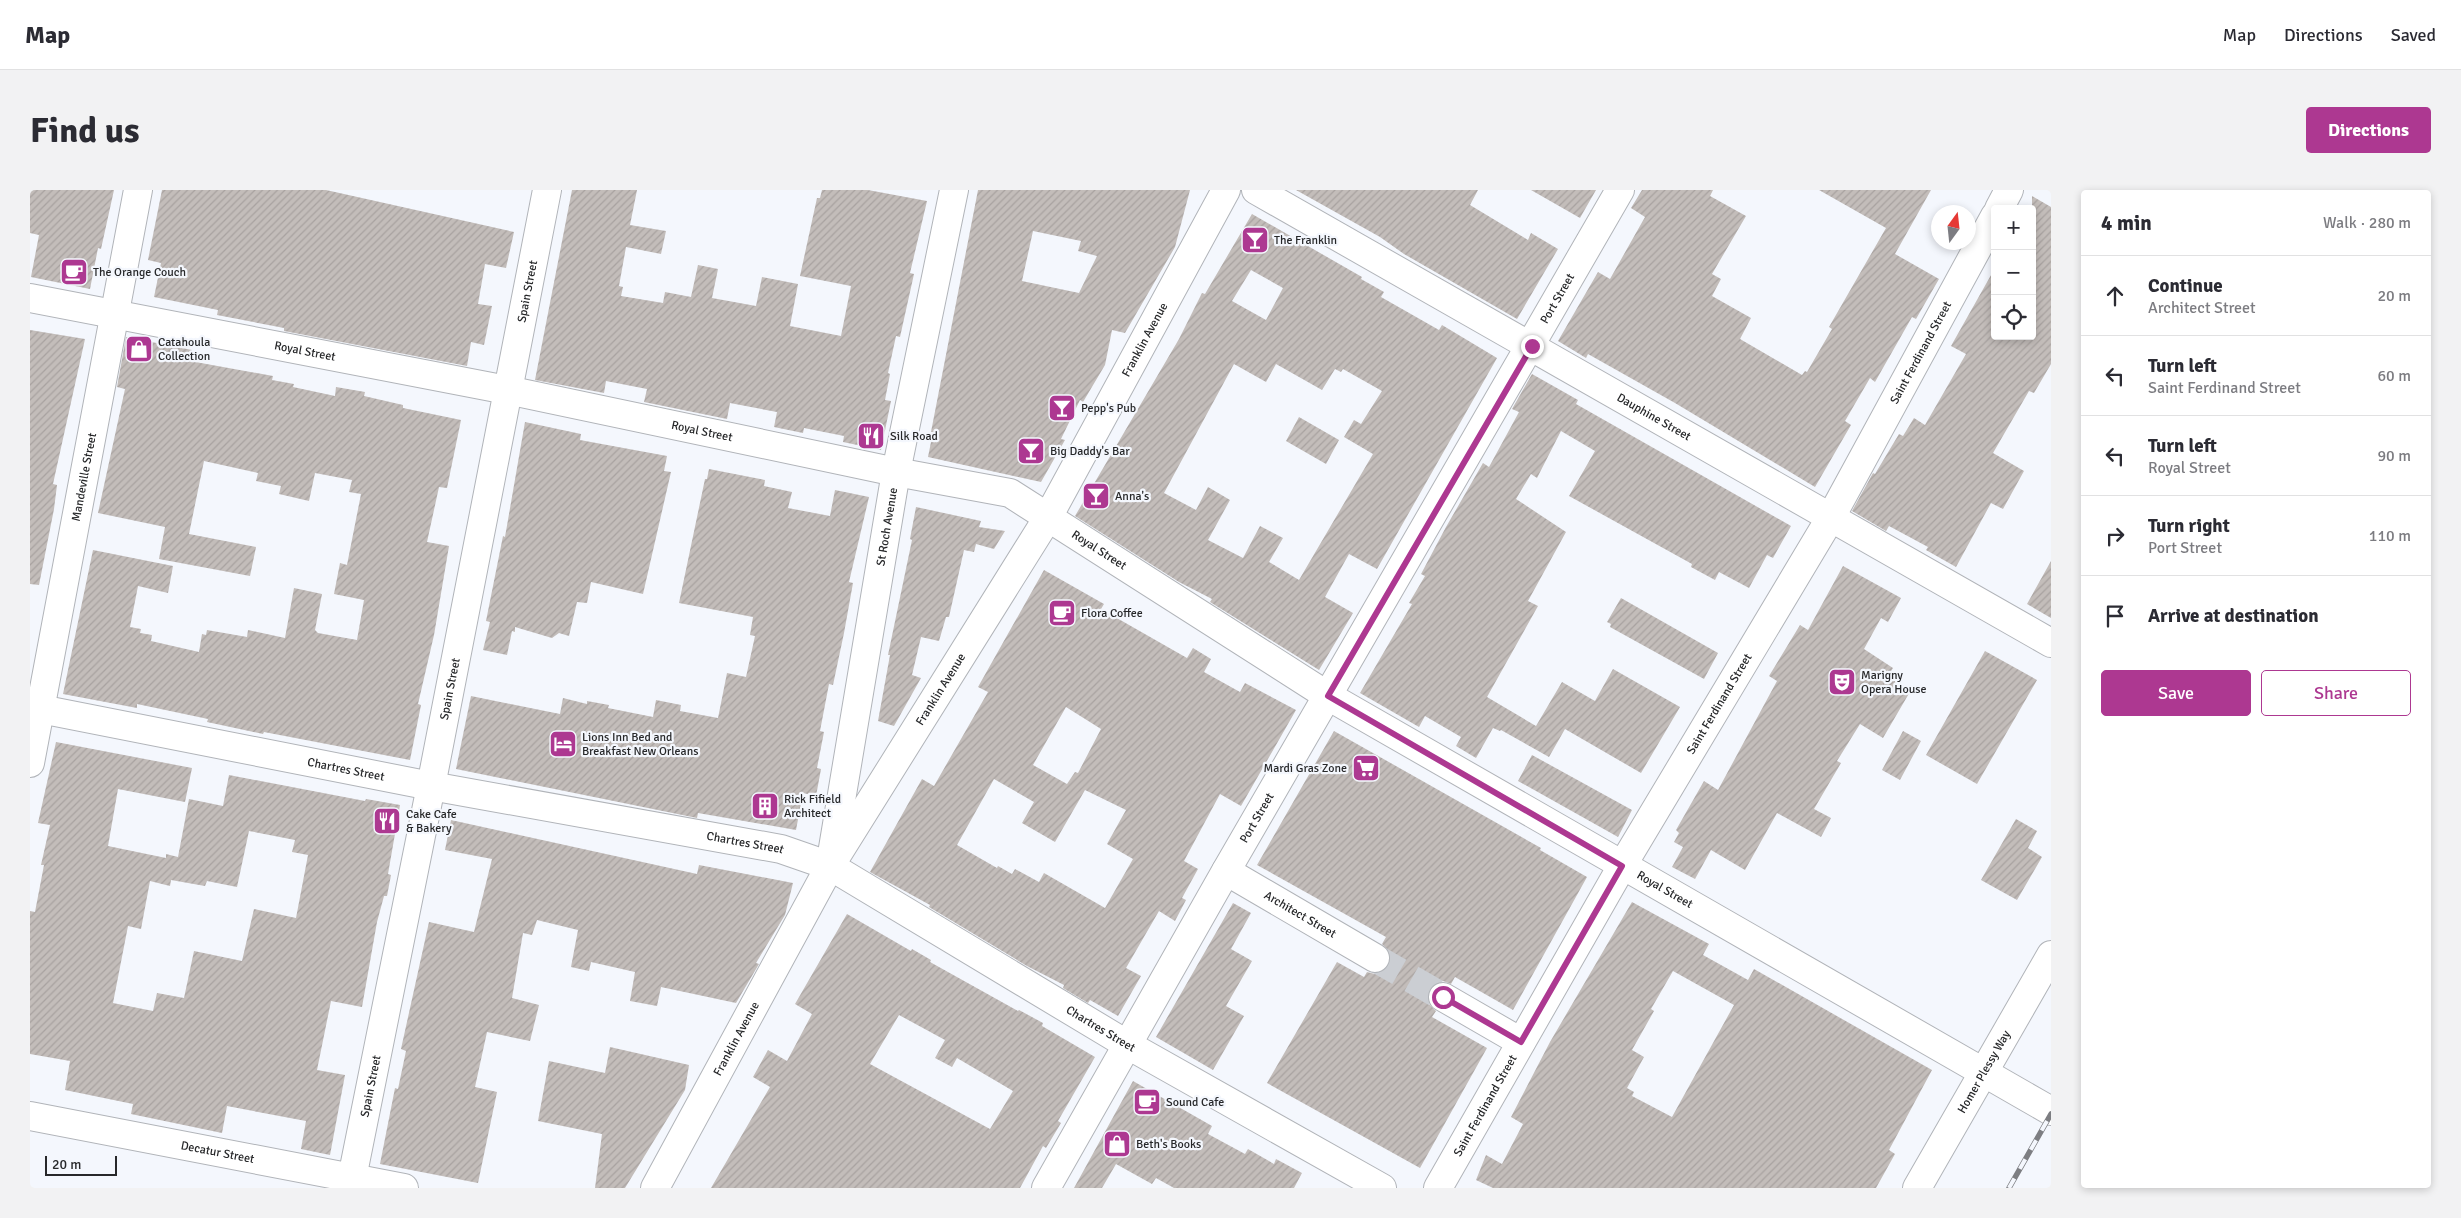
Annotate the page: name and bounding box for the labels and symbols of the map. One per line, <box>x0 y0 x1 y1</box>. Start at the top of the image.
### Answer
north arrow <box>1931 205 1976 250</box>
bar icon: The Franklin <box>1240 225 1270 255</box>
place label: The Franklin <box>1274 233 1337 248</box>
cafe icon: The Orange Couch <box>59 257 89 287</box>
street label: Spain Street <box>514 259 541 324</box>
place label: The Orange Couch <box>93 265 186 280</box>
street label: Port Street <box>1537 271 1578 326</box>
street label: Saint Ferdinand Street <box>1887 299 1955 406</box>
street label: Franklin Avenue <box>1118 300 1171 379</box>
shop icon: Catahoula Collection <box>124 334 154 364</box>
place label: Catahoula Collection <box>158 335 210 364</box>
route end <box>1521 335 1544 358</box>
street label: Royal Street <box>273 338 337 364</box>
street label: Dauphine Street <box>1614 390 1694 444</box>
bar icon: Pepp's Pub <box>1047 393 1077 423</box>
place label: Pepp's Pub <box>1081 401 1136 416</box>
street label: Royal Street <box>670 417 734 445</box>
restaurant icon: Silk Road <box>856 421 886 451</box>
place label: Silk Road <box>890 429 938 444</box>
street label: Mandeville Street <box>68 431 100 523</box>
bar icon: Big Daddy's Bar <box>1016 436 1046 466</box>
place label: Big Daddy's Bar <box>1050 444 1130 459</box>
bar icon: Anna's <box>1081 481 1111 511</box>
street label: St Roch Avenue <box>873 486 901 567</box>
place label: Anna's <box>1115 489 1149 504</box>
street label: Royal Street <box>1069 527 1129 573</box>
cafe icon: Flora Coffee <box>1047 598 1077 628</box>
place label: Flora Coffee <box>1081 606 1143 621</box>
street label: Franklin Avenue <box>912 650 969 728</box>
street label: Saint Ferdinand Street <box>1683 651 1755 757</box>
street label: Spain Street <box>437 657 463 721</box>
theatre icon: Marigny Opera House <box>1827 667 1857 697</box>
place label: Marigny Opera House <box>1861 668 1926 697</box>
hotel icon: Lions Inn Bed and Breakfast New Orleans <box>548 729 578 759</box>
place label: Lions Inn Bed and Breakfast New Orleans <box>582 730 699 759</box>
supermarket icon: Mardi Gras Zone <box>1351 753 1381 783</box>
street label: Chartres Street <box>306 754 386 784</box>
place label: Mardi Gras Zone <box>1263 761 1347 776</box>
street label: Port Street <box>1236 790 1277 846</box>
building icon: Rick Fifield Architect <box>750 791 780 821</box>
place label: Rick Fifield Architect <box>784 792 841 821</box>
restaurant icon: Cake Cafe & Bakery <box>372 806 402 836</box>
place label: Cake Cafe & Bakery <box>406 807 457 836</box>
street label: Chartres Street <box>705 828 786 857</box>
street label: Royal Street <box>1634 867 1696 911</box>
street label: Architect Street <box>1262 887 1339 941</box>
route start <box>1432 986 1455 1009</box>
street label: Franklin Avenue <box>710 999 762 1078</box>
street label: Chartres Street <box>1063 1002 1138 1055</box>
street label: Homer Plessy Way <box>1954 1027 2014 1116</box>
street label: Saint Ferdinand Street <box>1450 1052 1520 1159</box>
street label: Spain Street <box>357 1054 384 1118</box>
cafe icon: Sound Cafe <box>1132 1087 1162 1117</box>
place label: Sound Cafe <box>1166 1095 1224 1110</box>
shop icon: Beth's Books <box>1102 1129 1132 1159</box>
place label: Beth's Books <box>1136 1137 1201 1152</box>
street label: Decatur Street <box>180 1138 256 1167</box>
scale bar <box>45 1153 118 1176</box>

